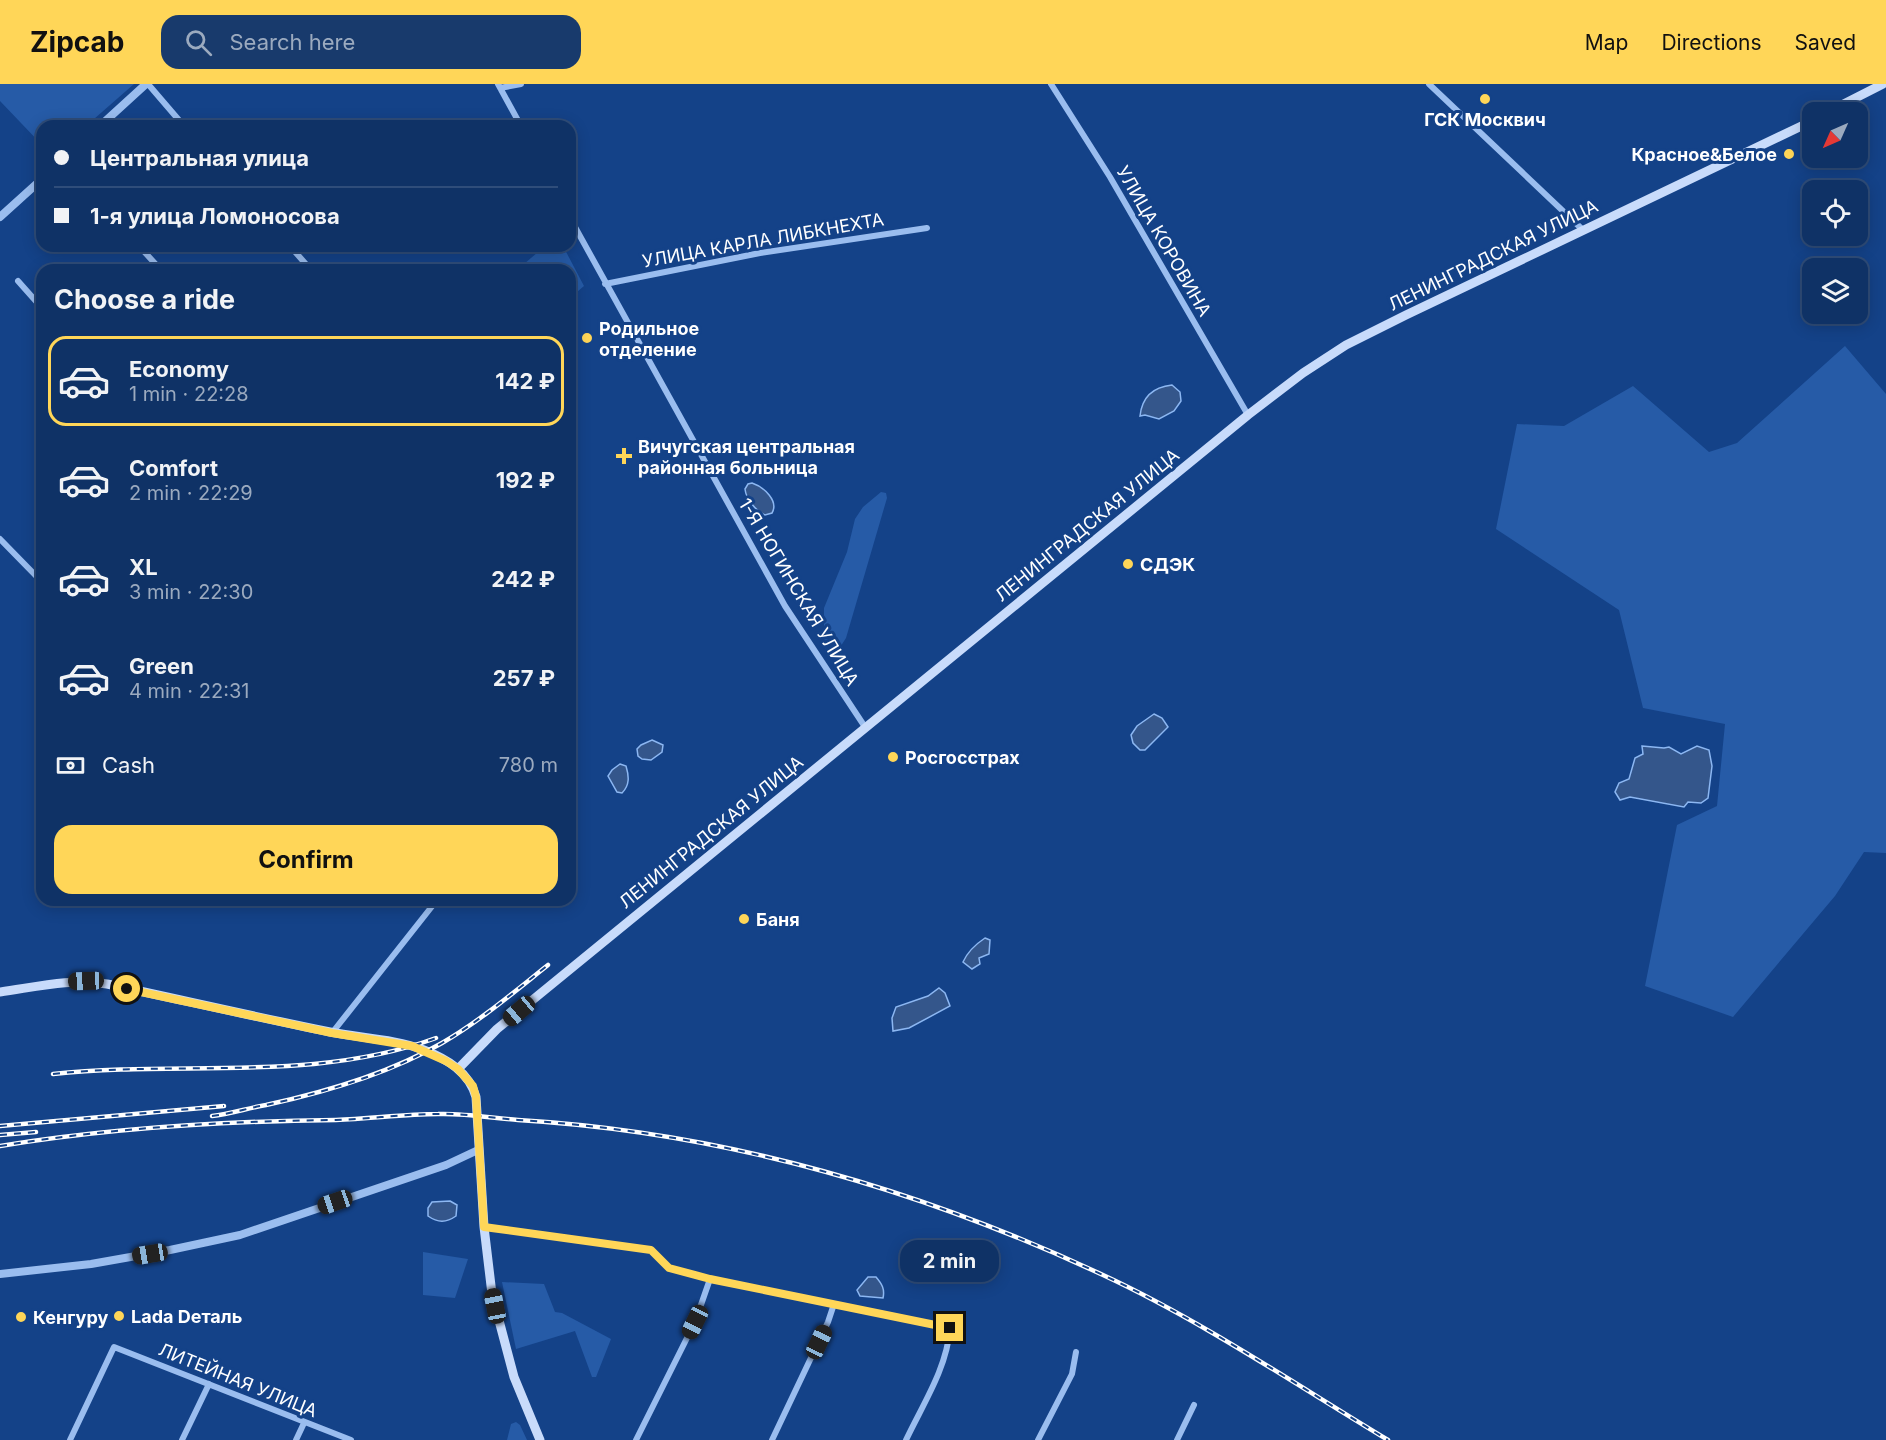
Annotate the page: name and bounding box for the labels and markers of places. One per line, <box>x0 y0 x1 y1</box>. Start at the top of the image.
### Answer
marker: ГСК Москвич <box>1478 92 1492 106</box>
place label: ГСК Москвич <box>1424 109 1546 130</box>
place label: Красное&Белое <box>1631 144 1777 165</box>
marker: Красное&Белое <box>1782 147 1796 161</box>
place label: Родильное отделение <box>599 318 700 360</box>
marker: Родильное отделение <box>580 331 594 345</box>
place label: Вичугская центральная районная больница <box>638 436 855 478</box>
marker: Вичугская центральная районная больница <box>615 447 633 465</box>
place label: СДЭК <box>1140 554 1195 575</box>
marker: СДЭК <box>1121 557 1135 571</box>
place label: Росгосстрах <box>905 747 1020 768</box>
marker: Росгосстрах <box>886 750 900 764</box>
place label: Баня <box>756 909 800 930</box>
marker: Баня <box>737 912 751 926</box>
place label: Lada Dеталь <box>131 1306 242 1327</box>
place label: Кенгуру <box>33 1307 108 1328</box>
marker: Lada Dеталь <box>112 1309 126 1323</box>
marker: Кенгуру <box>14 1310 28 1324</box>

